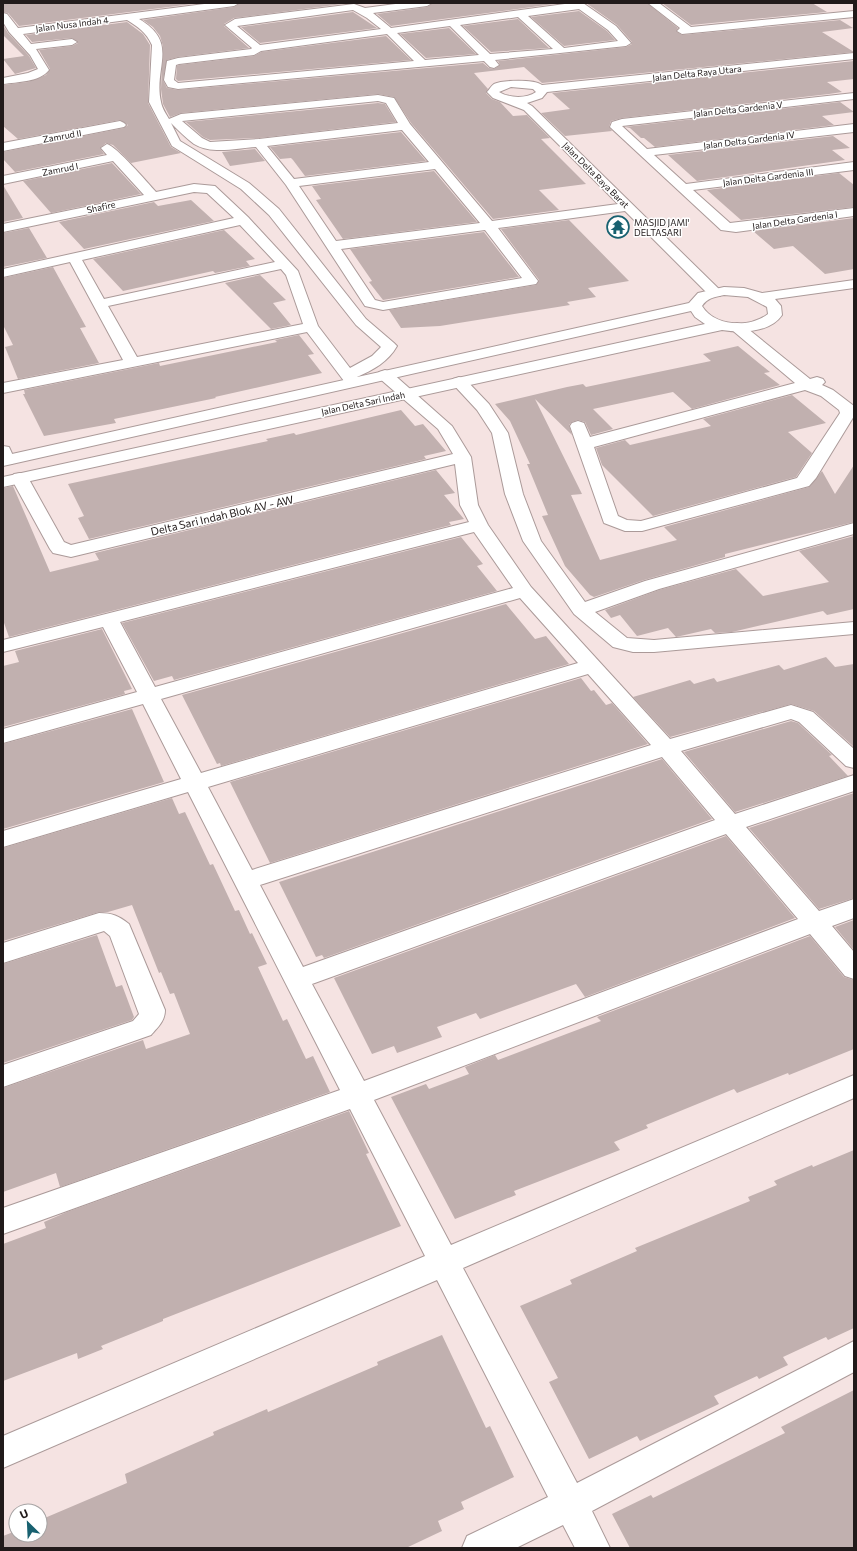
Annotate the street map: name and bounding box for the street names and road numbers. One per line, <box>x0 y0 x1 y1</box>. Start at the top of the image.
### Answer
street label: Jalan Nusa Indah 4 <box>35 14 110 34</box>
street label: Jalan Delta Raya Utara <box>652 63 743 83</box>
street label: Jalan Delta Gardenia V <box>693 99 783 119</box>
street label: Zamrud II <box>42 127 82 145</box>
street label: Jalan Delta Gardenia IV <box>703 129 795 151</box>
street label: Jalan Delta Raya Barat <box>561 140 632 211</box>
street label: Zamrud I <box>41 160 79 178</box>
street label: Jalan Delta Gardenia III <box>722 166 814 188</box>
street label: Shafire <box>86 199 117 215</box>
street label: Jalan Delta Gardenia I <box>752 209 838 231</box>
street label: Jalan Delta Sari Indah <box>320 389 406 417</box>
street label: Delta Sari Indah Blok AV - AW <box>149 492 295 538</box>

